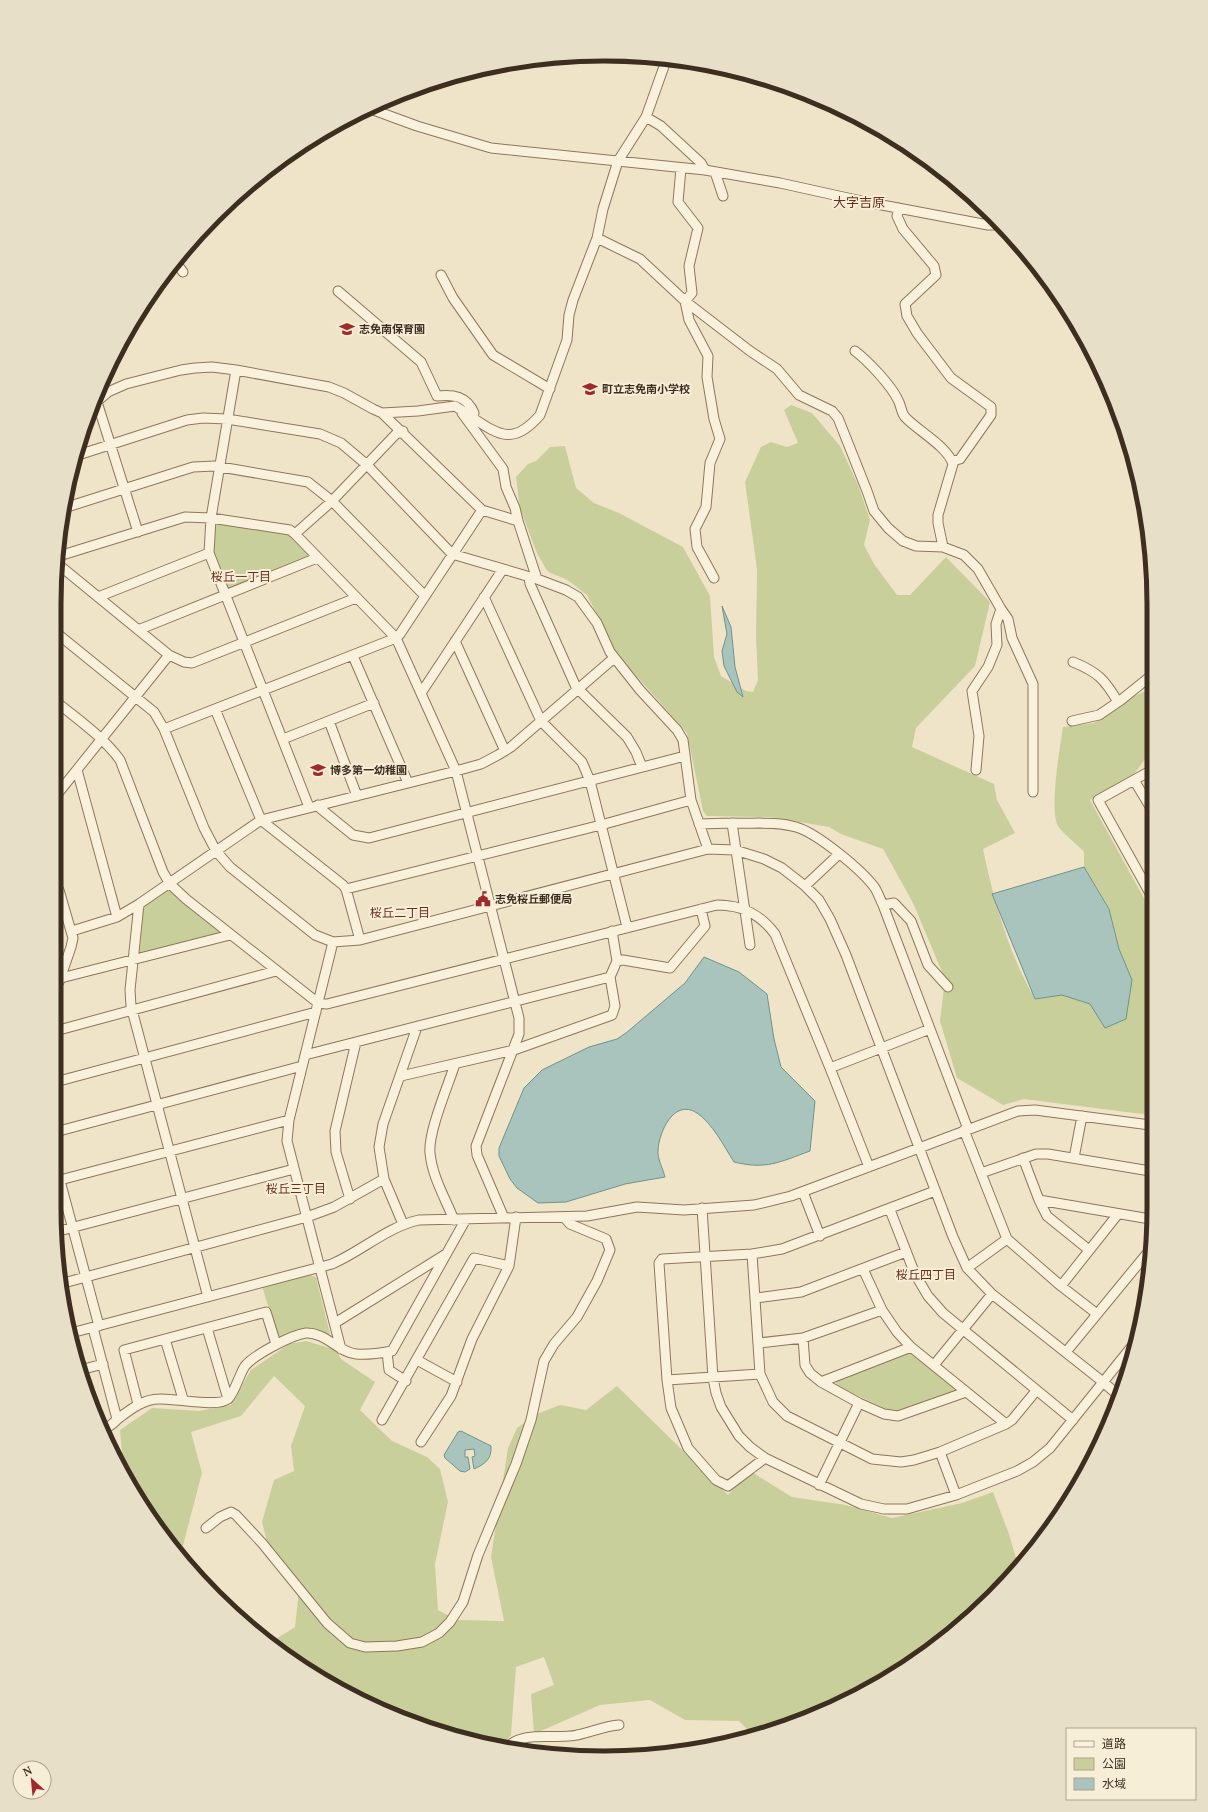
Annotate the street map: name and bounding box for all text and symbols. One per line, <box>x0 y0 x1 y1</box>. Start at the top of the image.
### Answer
district label: 大字吉原 <box>833 193 885 211</box>
school or university icon: 志免南保育園 <box>338 320 356 338</box>
place label: 志免南保育園 <box>359 322 425 336</box>
school or university icon: 町立志免南小学校 <box>581 380 599 398</box>
place label: 町立志免南小学校 <box>602 382 690 396</box>
district label: 桜丘一丁目 <box>211 569 271 584</box>
school or university icon: 博多第一幼稚園 <box>309 761 327 779</box>
place label: 博多第一幼稚園 <box>330 763 407 777</box>
public building icon: 志免桜丘郵便局 <box>474 890 492 908</box>
place label: 志免桜丘郵便局 <box>495 892 572 906</box>
district label: 桜丘二丁目 <box>370 905 430 920</box>
district label: 桜丘三丁目 <box>266 1181 326 1196</box>
district label: 桜丘四丁目 <box>896 1267 956 1282</box>
legend <box>1066 1728 1196 1800</box>
text: 道路 <box>1102 1736 1126 1751</box>
text: 公園 <box>1102 1756 1126 1771</box>
north arrow <box>12 1760 52 1800</box>
text: N <box>21 1763 35 1779</box>
text: 水域 <box>1102 1776 1126 1791</box>

